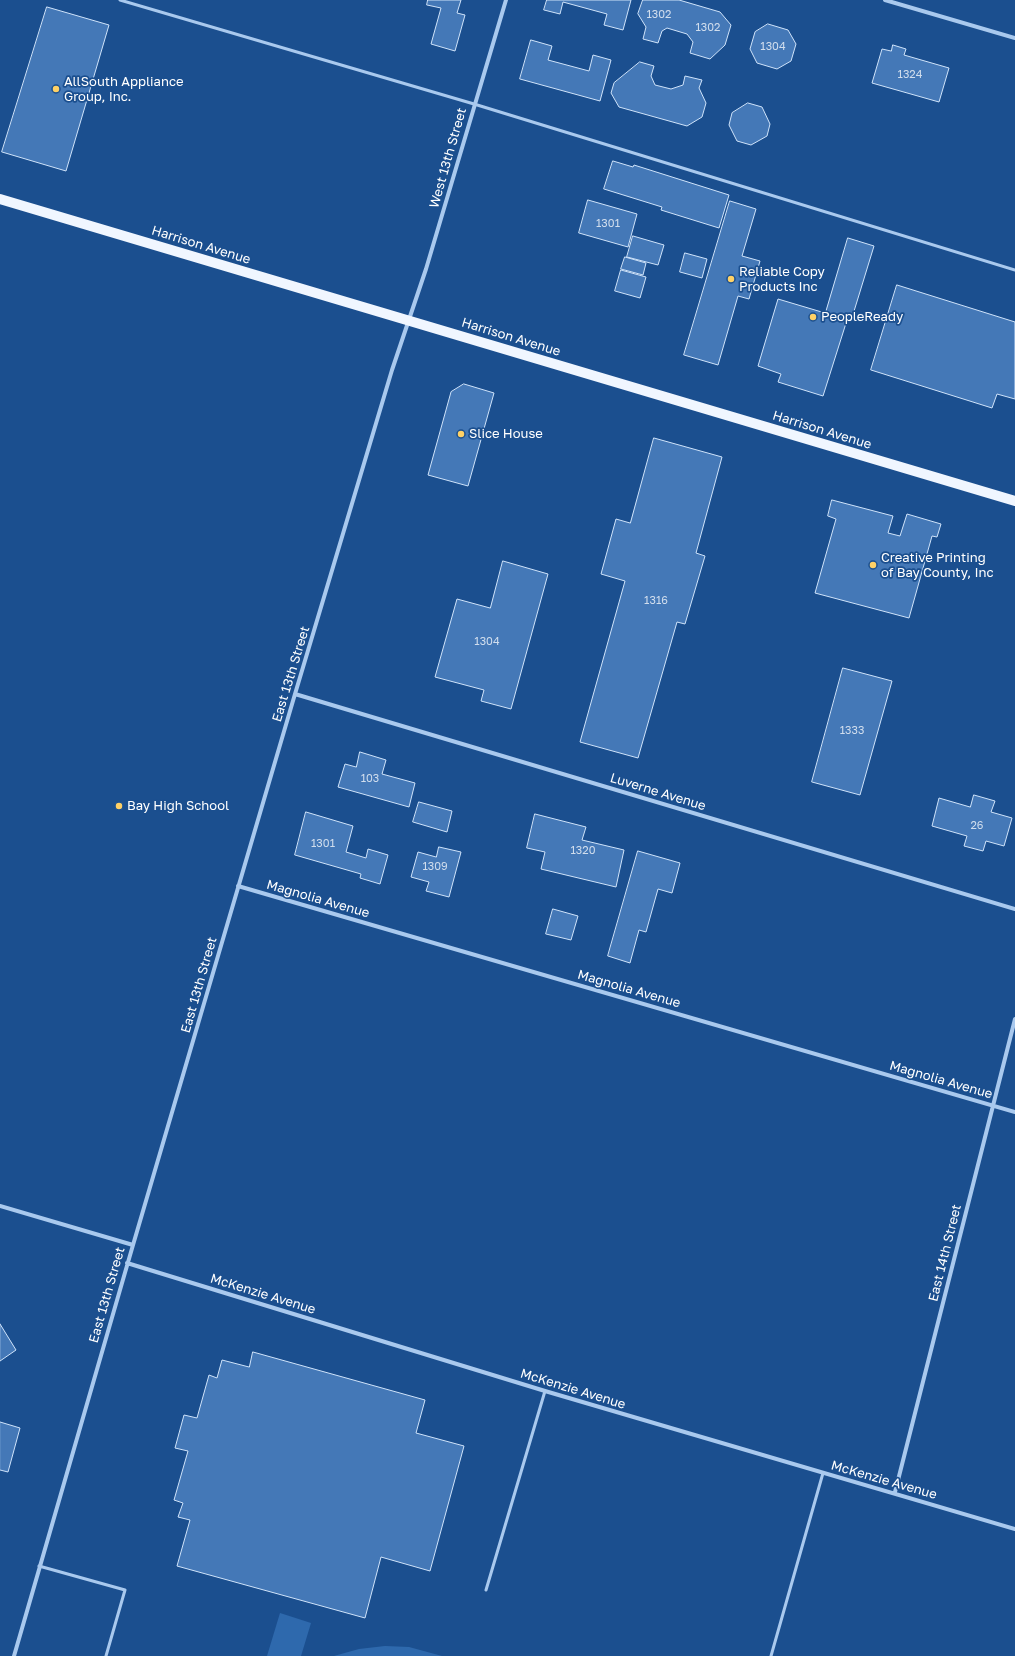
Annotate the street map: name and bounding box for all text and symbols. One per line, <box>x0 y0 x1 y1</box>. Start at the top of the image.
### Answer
house number: 1302 <box>647 8 671 22</box>
house number: 1302 <box>696 21 720 35</box>
house number: 1304 <box>760 40 786 54</box>
house number: 1324 <box>898 68 922 82</box>
place label: AllSouth Appliance Group, Inc. <box>64 74 184 105</box>
marker: AllSouth Appliance Group, Inc. <box>51 84 61 94</box>
street label: West 13th Street <box>426 106 470 210</box>
house number: 1301 <box>596 217 620 231</box>
street label: Harrison Avenue <box>150 223 252 267</box>
place label: Reliable Copy Products Inc <box>739 264 825 295</box>
marker: Reliable Copy Products Inc <box>726 274 736 284</box>
place label: PeopleReady <box>821 309 903 325</box>
marker: PeopleReady <box>808 312 818 322</box>
street label: Harrison Avenue <box>460 315 562 359</box>
street label: Harrison Avenue <box>771 408 873 452</box>
place label: Slice House <box>469 426 543 442</box>
marker: Slice House <box>456 429 466 439</box>
place label: Creative Printing of Bay County, Inc <box>881 550 994 581</box>
marker: Creative Printing of Bay County, Inc <box>868 560 878 570</box>
house number: 1316 <box>644 594 668 608</box>
street label: East 13th Street <box>269 624 313 724</box>
house number: 1304 <box>474 635 500 649</box>
house number: 1333 <box>840 724 864 738</box>
street label: Luverne Avenue <box>608 770 708 814</box>
house number: 103 <box>361 772 379 786</box>
place label: Bay High School <box>127 798 229 814</box>
marker: Bay High School <box>114 801 124 811</box>
house number: 26 <box>970 819 984 833</box>
house number: 1301 <box>311 837 335 851</box>
house number: 1320 <box>571 844 595 858</box>
house number: 1309 <box>422 860 448 874</box>
street label: Magnolia Avenue <box>265 877 371 921</box>
street label: East 13th Street <box>178 935 220 1035</box>
street label: Magnolia Avenue <box>576 967 682 1011</box>
street label: Magnolia Avenue <box>888 1058 994 1102</box>
street label: East 14th Street <box>925 1203 965 1303</box>
street label: East 13th Street <box>86 1245 128 1345</box>
street label: McKenzie Avenue <box>208 1271 318 1317</box>
street label: McKenzie Avenue <box>518 1366 628 1412</box>
street label: McKenzie Avenue <box>829 1457 939 1503</box>

